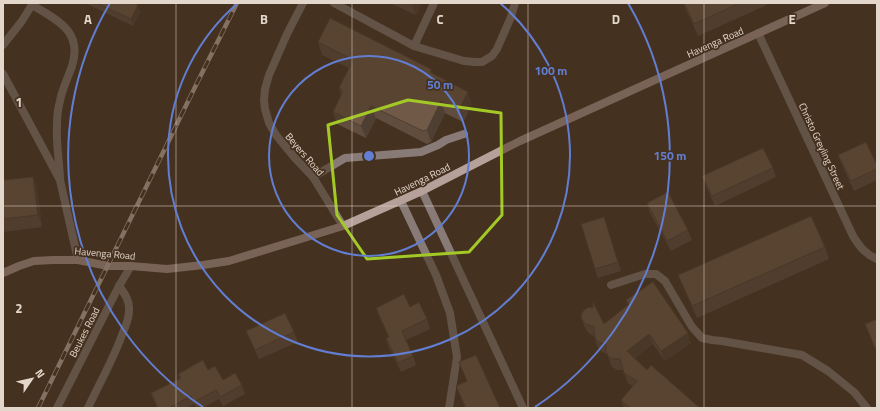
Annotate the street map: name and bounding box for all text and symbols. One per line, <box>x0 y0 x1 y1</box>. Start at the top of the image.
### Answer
text: A <box>84 9 92 29</box>
text: B <box>260 9 268 29</box>
text: C <box>436 9 444 29</box>
text: D <box>612 9 620 29</box>
text: E <box>788 9 796 29</box>
street label: Havenga Road <box>684 23 746 62</box>
text: 100 m <box>535 61 567 80</box>
text: 50 m <box>427 75 453 94</box>
text: 1 <box>15 92 23 112</box>
street label: Christo Greyling Street <box>795 100 848 193</box>
street label: Beyers Road <box>282 129 328 179</box>
text: 150 m <box>654 146 686 165</box>
centre of rings <box>362 149 376 163</box>
street label: Havenga Road <box>392 159 453 200</box>
street label: Havenga Road <box>74 243 136 264</box>
text: 2 <box>15 298 23 318</box>
street label: Beukes Road <box>65 304 104 360</box>
north arrow <box>12 359 52 399</box>
text: N <box>32 366 49 381</box>

